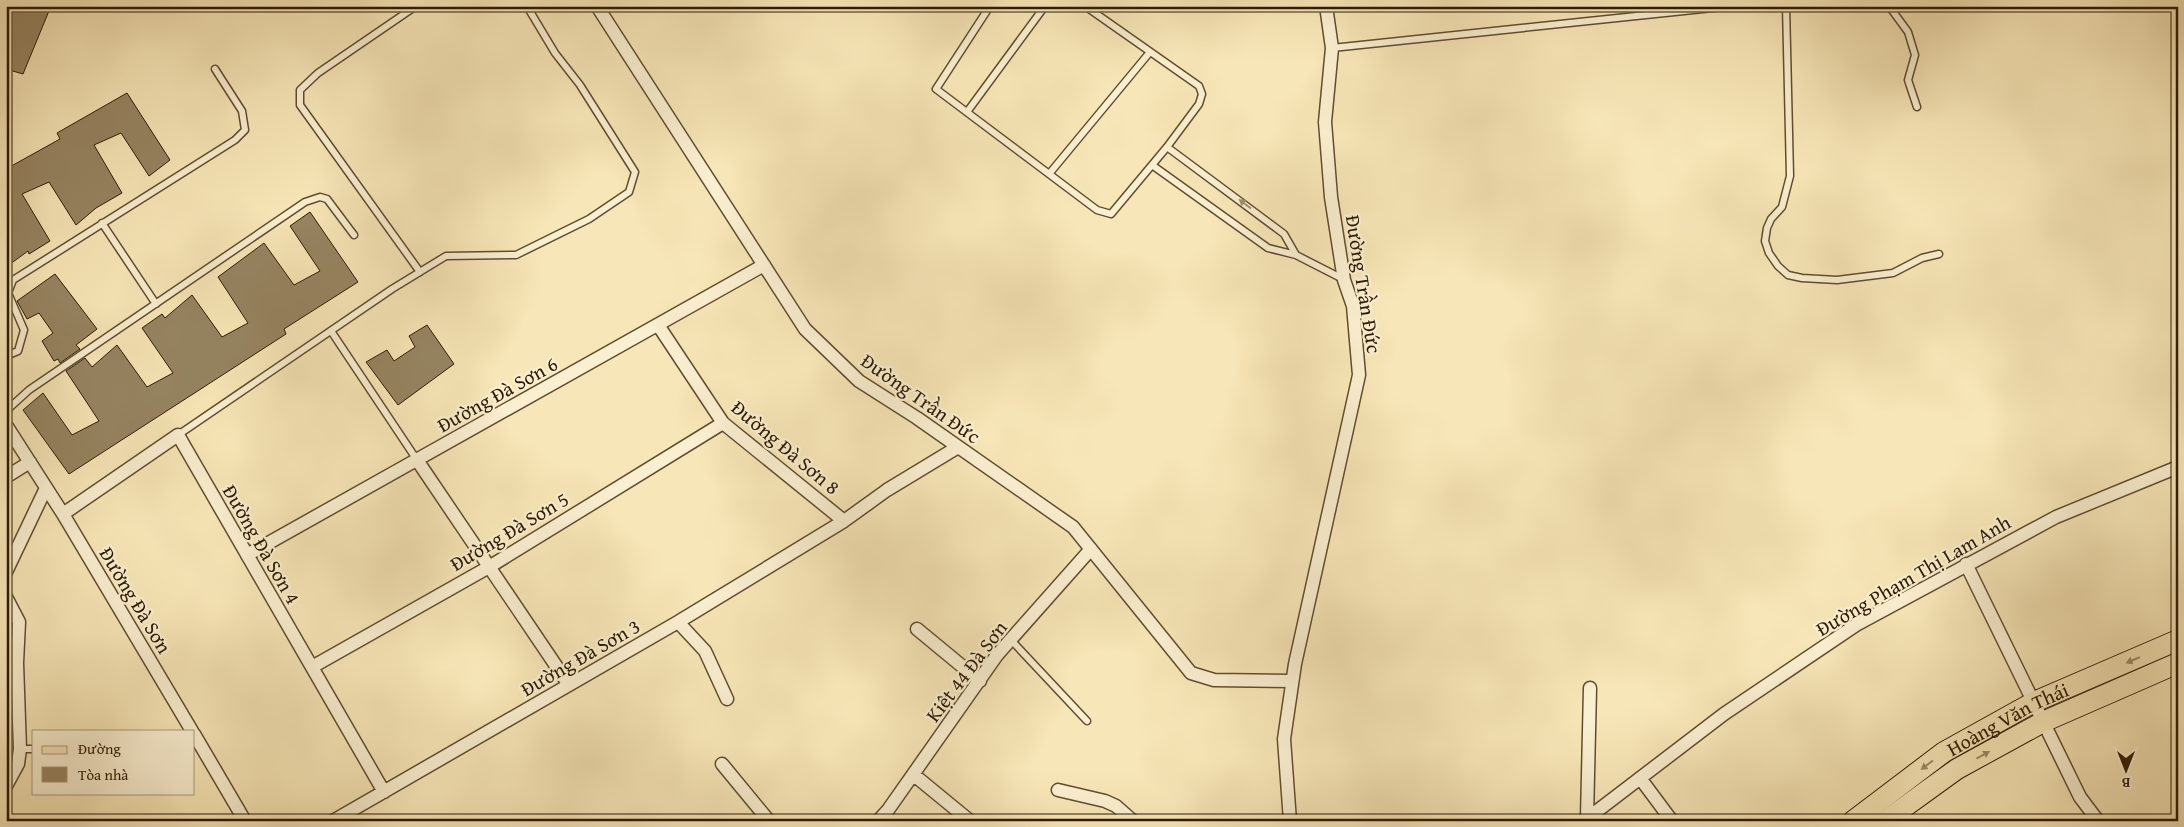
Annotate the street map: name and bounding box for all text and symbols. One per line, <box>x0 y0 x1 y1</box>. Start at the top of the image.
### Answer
one-way arrow <box>1239 199 1252 210</box>
street label: Đường Trần Đức <box>1339 213 1389 355</box>
street label: Đường Trần Đức <box>855 346 987 450</box>
street label: Đường Đà Sơn 6 <box>432 349 562 439</box>
street label: Đường Đà Sơn 8 <box>725 393 847 501</box>
street label: Đường Đà Sơn 4 <box>216 479 308 609</box>
street label: Đường Đà Sơn 5 <box>444 484 574 578</box>
street label: Đường Phạm Thị Lam Anh <box>1810 507 2016 643</box>
street label: Đường Đà Sơn <box>93 541 179 659</box>
street label: Đường Đà Sơn 3 <box>515 611 645 703</box>
street label: Kiệt 44 Đà Sơn <box>918 614 1014 728</box>
one-way arrow <box>2126 656 2140 664</box>
street label: Hoàng Văn Thái <box>1941 674 2073 762</box>
legend <box>32 730 195 794</box>
text: Đường <box>78 738 121 759</box>
north arrow <box>2102 744 2152 794</box>
one-way arrow <box>1977 750 1990 759</box>
one-way arrow <box>1921 760 1934 771</box>
text: Tòa nhà <box>78 764 128 785</box>
text: B <box>2122 773 2130 793</box>

